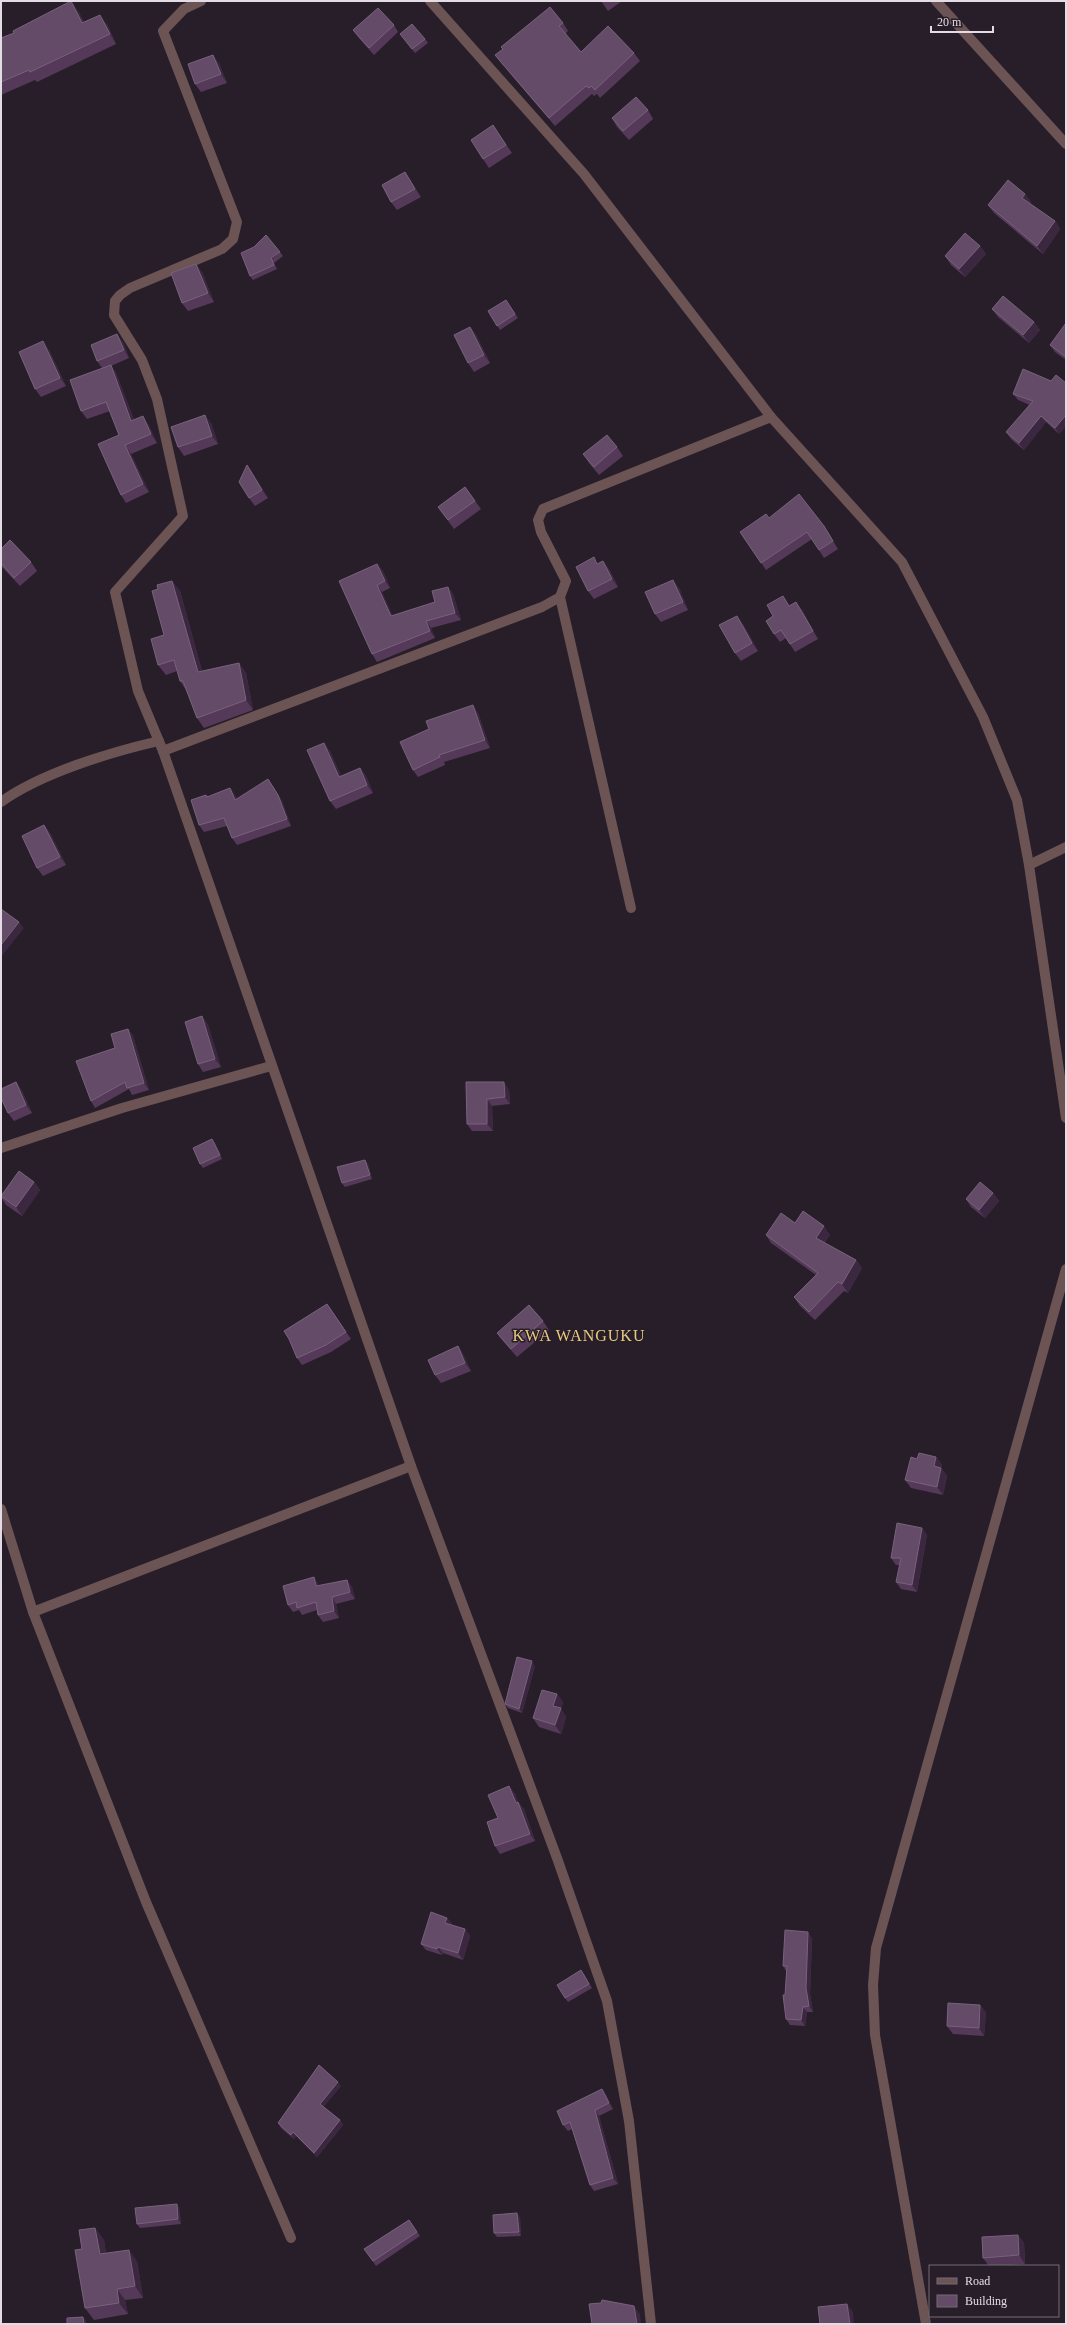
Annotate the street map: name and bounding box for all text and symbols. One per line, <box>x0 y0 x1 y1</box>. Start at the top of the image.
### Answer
scale bar <box>931 8 993 34</box>
text: 20 m <box>937 15 962 29</box>
district label: KWA WANGUKU <box>513 1327 645 1344</box>
legend <box>929 2265 1059 2317</box>
text: Road <box>965 2274 990 2288</box>
text: Building <box>965 2294 1007 2308</box>

